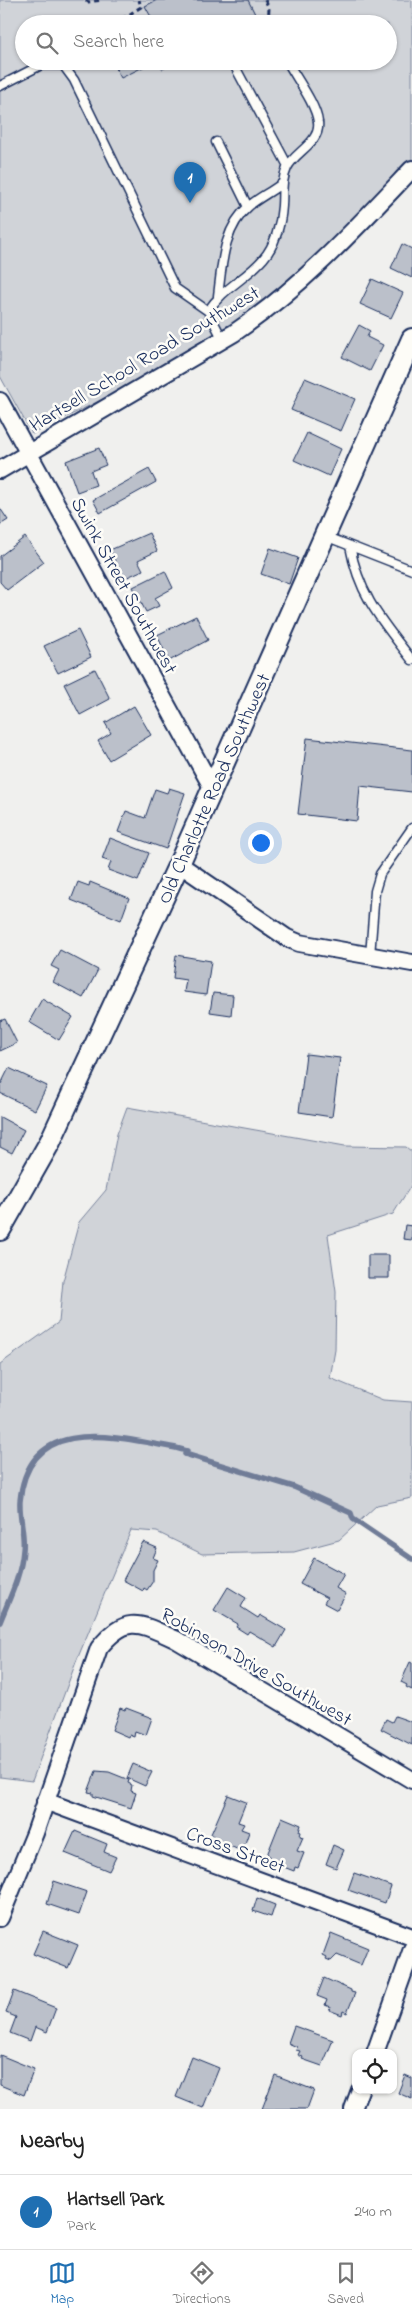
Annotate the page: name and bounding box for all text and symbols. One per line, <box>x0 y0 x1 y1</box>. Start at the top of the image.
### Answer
search box <box>15 15 397 70</box>
icon: search <box>33 29 61 57</box>
text: Search here <box>73 29 164 56</box>
pin: 1 <box>174 162 206 203</box>
street label: Hartsell School Road Southwest <box>25 280 266 441</box>
street label: Swink Street Southwest <box>62 492 184 680</box>
street label: Old Charlotte Road Southwest <box>151 669 279 909</box>
your location <box>248 830 274 856</box>
street label: Robinson Drive Southwest <box>155 1601 357 1735</box>
street label: Cross Street <box>182 1820 289 1883</box>
map controls <box>352 2049 397 2094</box>
button: locate <box>352 2049 397 2094</box>
text: Nearby <box>20 2127 84 2157</box>
text: Hartsell Park <box>67 2187 164 2214</box>
text: 1 <box>33 2200 39 2224</box>
text: 240 m <box>354 2200 392 2224</box>
text: Park <box>67 2214 96 2238</box>
tab: Map <box>48 2259 76 2310</box>
tab: Directions <box>173 2259 231 2310</box>
tab: Saved <box>327 2259 364 2310</box>

